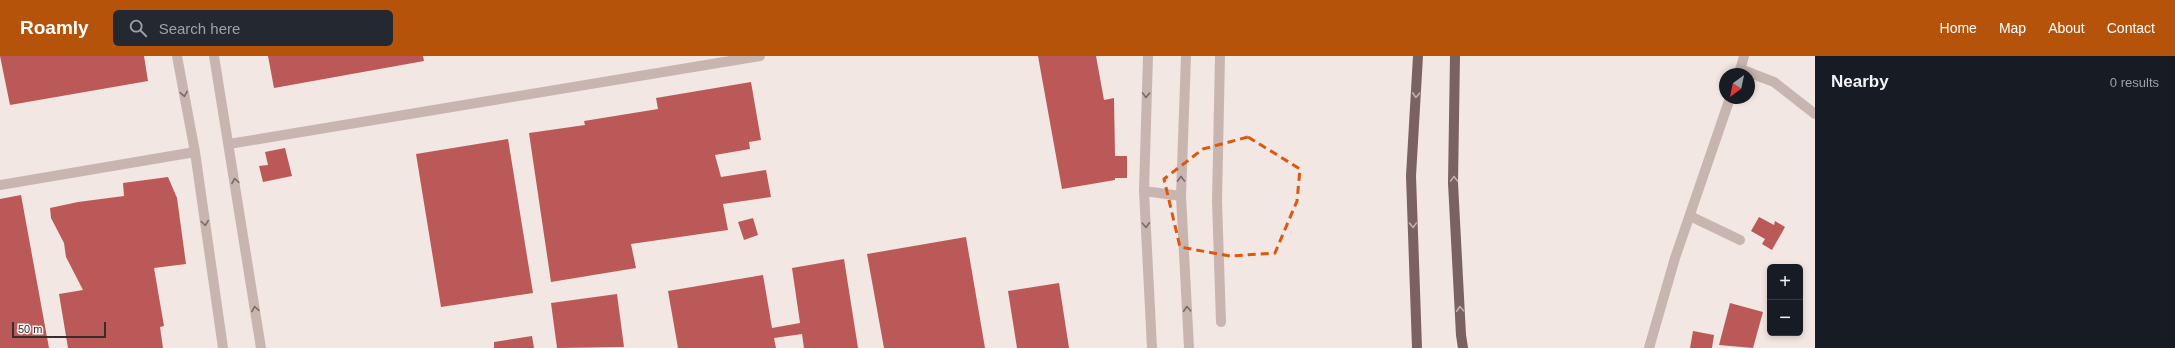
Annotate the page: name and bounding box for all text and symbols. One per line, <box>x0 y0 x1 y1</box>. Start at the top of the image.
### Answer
search box <box>113 10 393 46</box>
text: Roamly <box>20 17 89 38</box>
icon: search <box>127 17 149 39</box>
text: Search here <box>159 20 240 37</box>
text: Home <box>1940 20 1977 36</box>
text: Map <box>1999 20 2026 36</box>
text: About <box>2048 20 2085 36</box>
text: Contact <box>2107 20 2155 36</box>
north arrow <box>1719 68 1755 104</box>
text: Nearby <box>1831 72 1889 91</box>
text: 0 results <box>2110 75 2159 90</box>
one-way arrow <box>179 91 188 98</box>
one-way arrow <box>1142 92 1151 98</box>
one-way arrow <box>1411 92 1420 98</box>
one-way arrow <box>1177 176 1185 182</box>
one-way arrow <box>1450 176 1458 182</box>
one-way arrow <box>231 178 240 184</box>
one-way arrow <box>200 220 209 226</box>
one-way arrow <box>1142 222 1150 228</box>
one-way arrow <box>1408 222 1417 228</box>
map controls <box>1767 264 1803 336</box>
button: + <box>1767 264 1803 300</box>
button: − <box>1767 300 1803 336</box>
one-way arrow <box>251 306 260 313</box>
one-way arrow <box>1183 306 1191 312</box>
one-way arrow <box>1455 306 1464 312</box>
scale bar <box>12 320 106 339</box>
text: 50 m <box>18 323 42 335</box>

